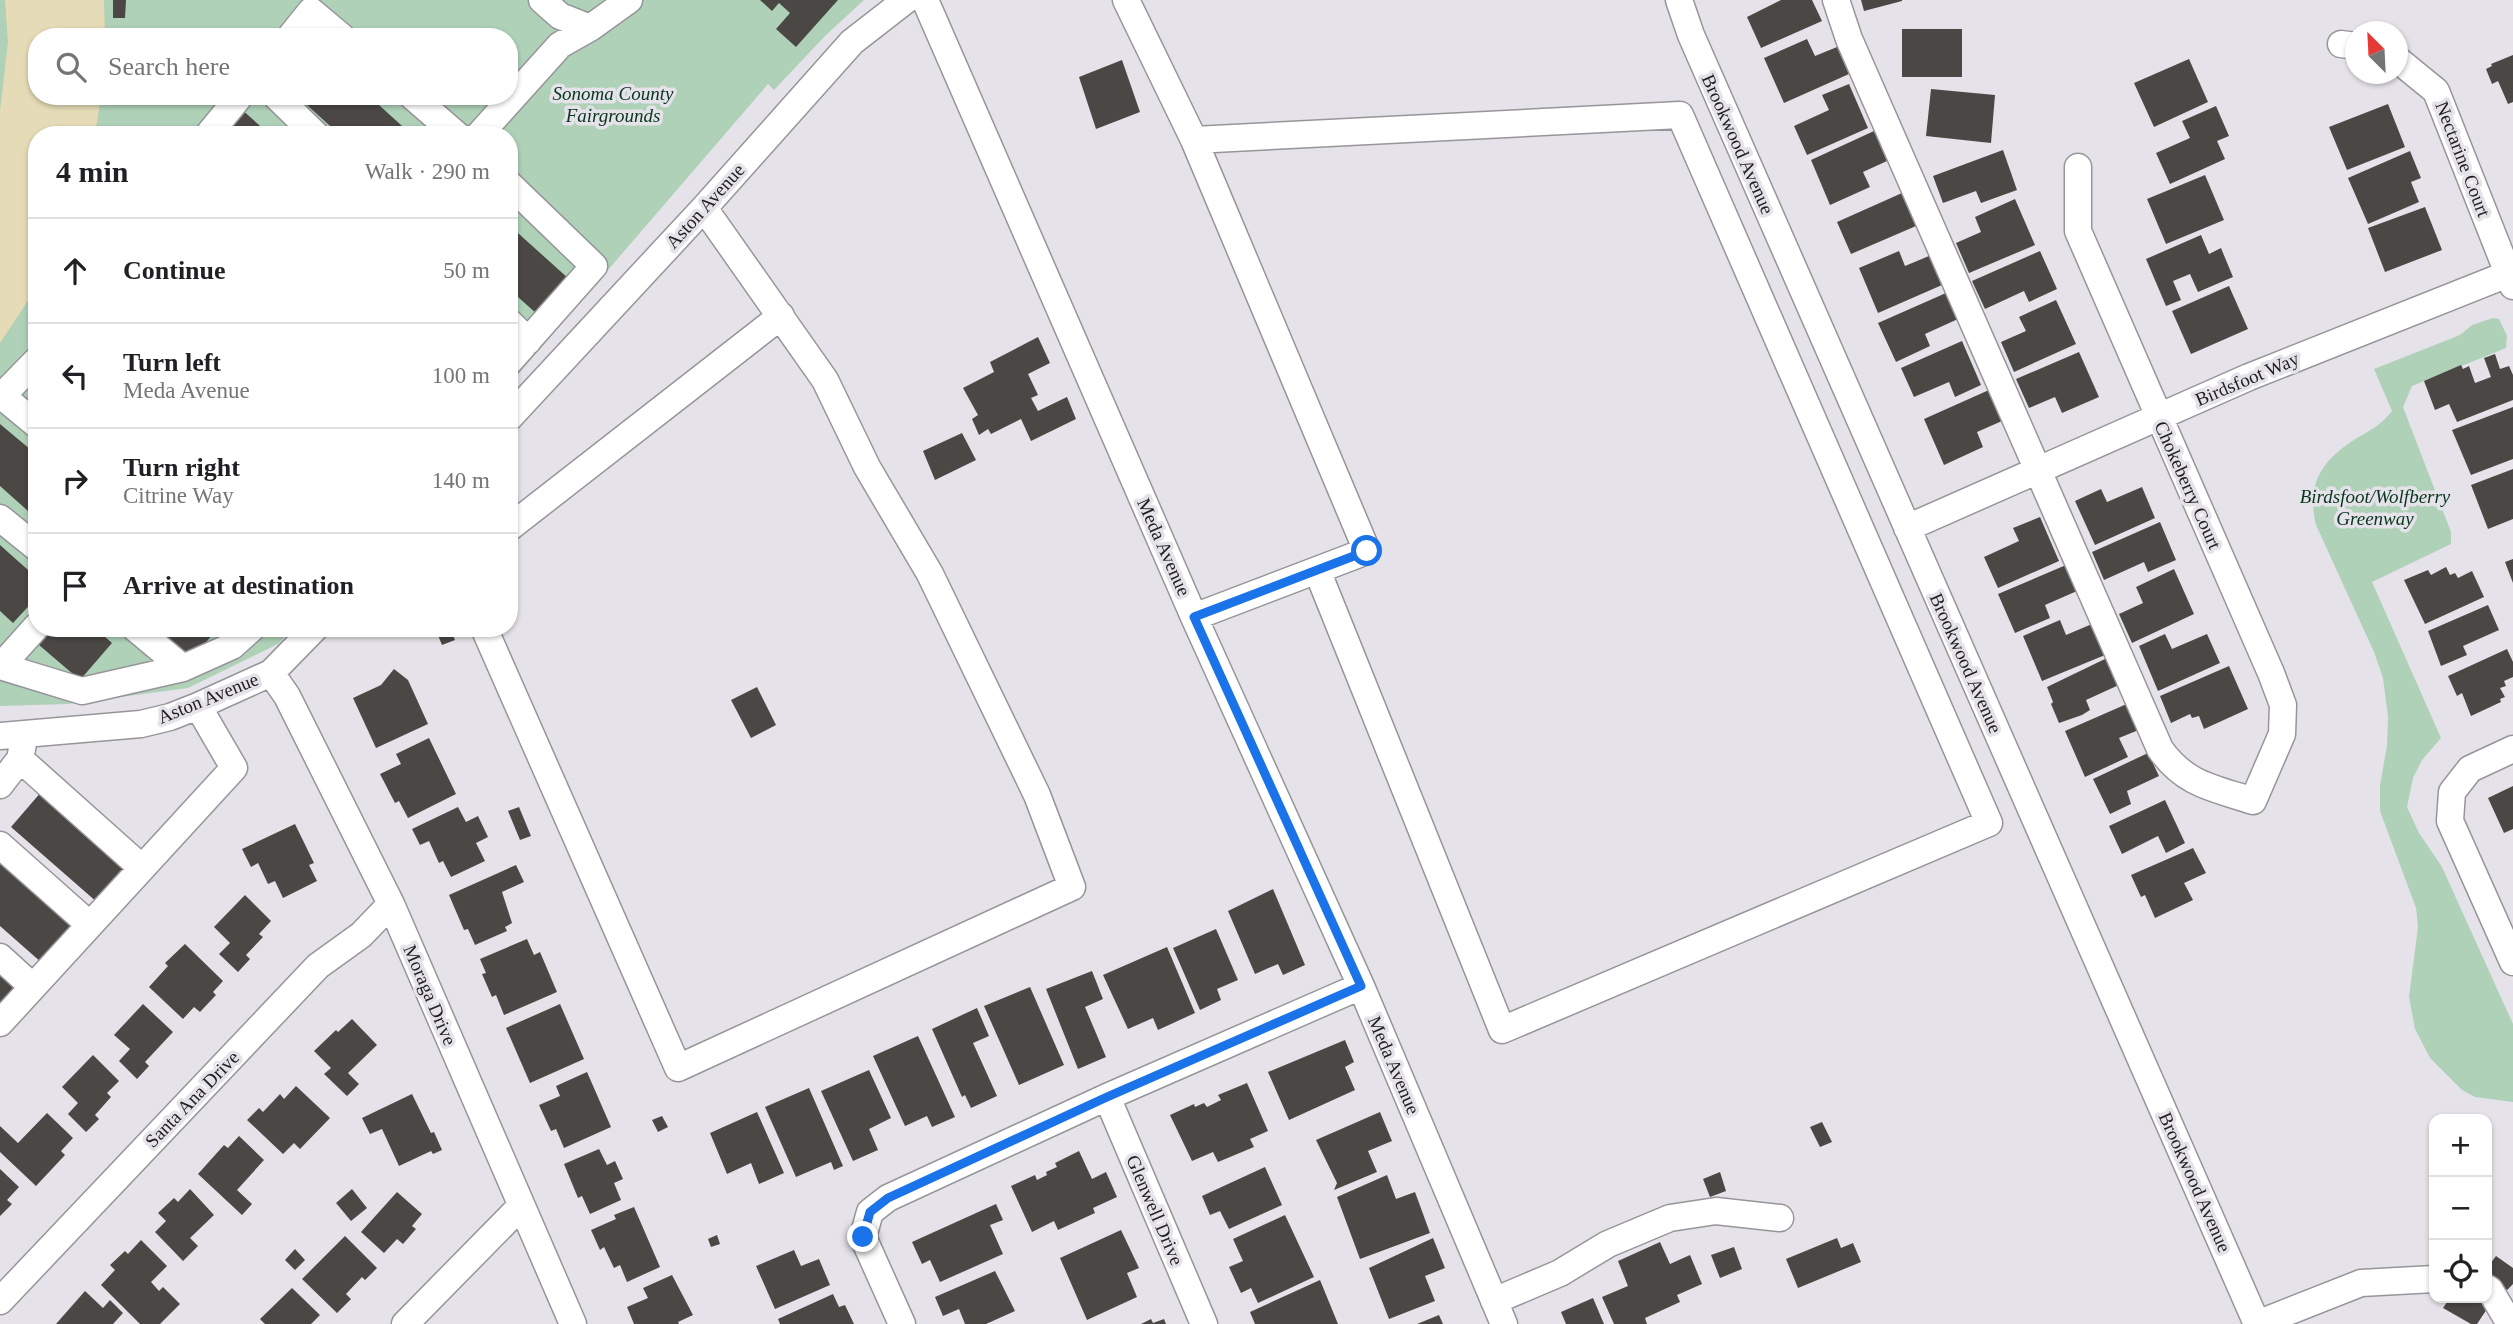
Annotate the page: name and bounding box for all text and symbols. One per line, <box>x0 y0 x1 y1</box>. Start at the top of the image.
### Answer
north arrow <box>2345 21 2408 84</box>
search box <box>28 28 518 105</box>
icon: search <box>52 48 90 86</box>
text: Search here <box>108 52 230 81</box>
street label: Brookwood Avenue <box>1698 71 1778 217</box>
park label: Sonoma County Fairgrounds <box>553 83 674 126</box>
street label: Nectarine Court <box>2431 98 2495 220</box>
text: 4 min <box>56 155 129 188</box>
text: Walk · 290 m <box>365 159 490 184</box>
street label: Aston Avenue <box>661 159 749 253</box>
icon: ahead <box>56 252 94 290</box>
text: Continue <box>123 256 226 285</box>
text: 50 m <box>443 258 490 283</box>
text: Turn left <box>123 348 221 377</box>
street label: Birdsfoot Way <box>2192 348 2302 410</box>
icon: left <box>56 357 94 395</box>
text: 100 m <box>432 363 490 388</box>
text: Meda Avenue <box>123 378 250 403</box>
street label: Chokeberry Court <box>2150 418 2226 553</box>
text: Turn right <box>123 453 240 482</box>
icon: right <box>56 462 94 500</box>
text: 140 m <box>432 468 490 493</box>
text: Citrine Way <box>123 483 234 508</box>
park label: Birdsfoot/Wolfberry Greenway <box>2300 486 2451 529</box>
street label: Meda Avenue <box>1133 495 1195 599</box>
route start <box>1351 535 1382 566</box>
icon: arrive <box>56 567 94 605</box>
text: Arrive at destination <box>123 571 354 600</box>
street label: Brookwood Avenue <box>1926 590 2006 736</box>
street label: Aston Avenue <box>155 668 261 728</box>
street label: Moraga Drive <box>399 942 461 1048</box>
street label: Meda Avenue <box>1364 1013 1424 1117</box>
street label: Santa Ana Drive <box>141 1047 243 1151</box>
street label: Brookwood Avenue <box>2155 1109 2235 1255</box>
map controls <box>2429 1114 2492 1303</box>
button: + <box>2429 1114 2492 1177</box>
street label: Glenwell Drive <box>1122 1152 1188 1268</box>
button: − <box>2429 1177 2492 1240</box>
route end <box>847 1221 878 1252</box>
button: locate <box>2429 1240 2492 1303</box>

